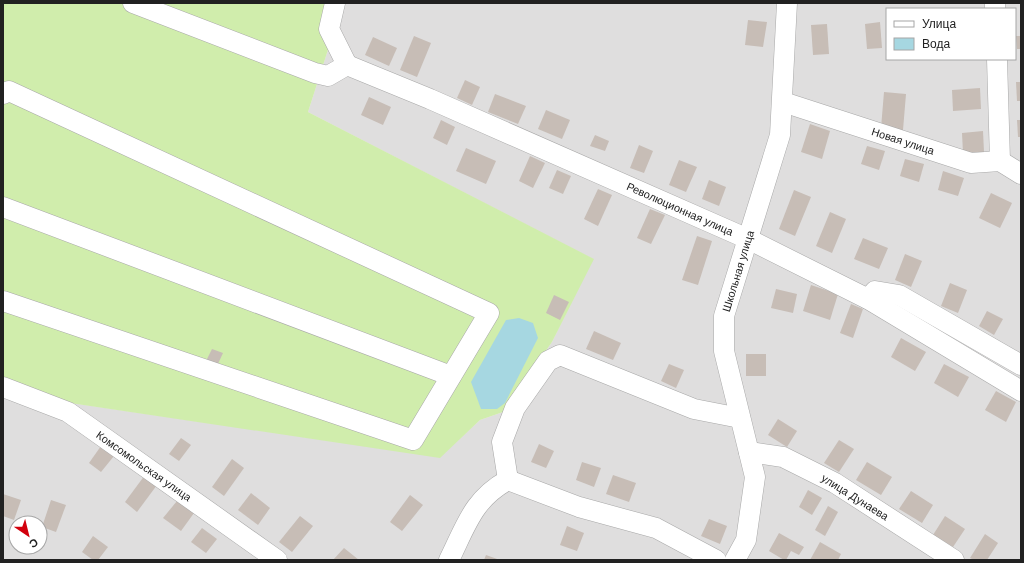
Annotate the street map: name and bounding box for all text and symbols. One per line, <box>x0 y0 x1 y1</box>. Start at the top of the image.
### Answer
legend <box>886 8 1016 60</box>
text: Улица <box>922 17 956 31</box>
text: Вода <box>922 37 950 51</box>
street label: Новая улица <box>870 125 937 157</box>
street label: Революционная улица <box>625 180 736 238</box>
street label: Школьная улица <box>720 228 756 313</box>
street label: Комсомольская улица <box>94 429 195 504</box>
street label: улица Дунаева <box>819 472 891 523</box>
north arrow <box>8 515 48 555</box>
text: С <box>27 536 40 550</box>

